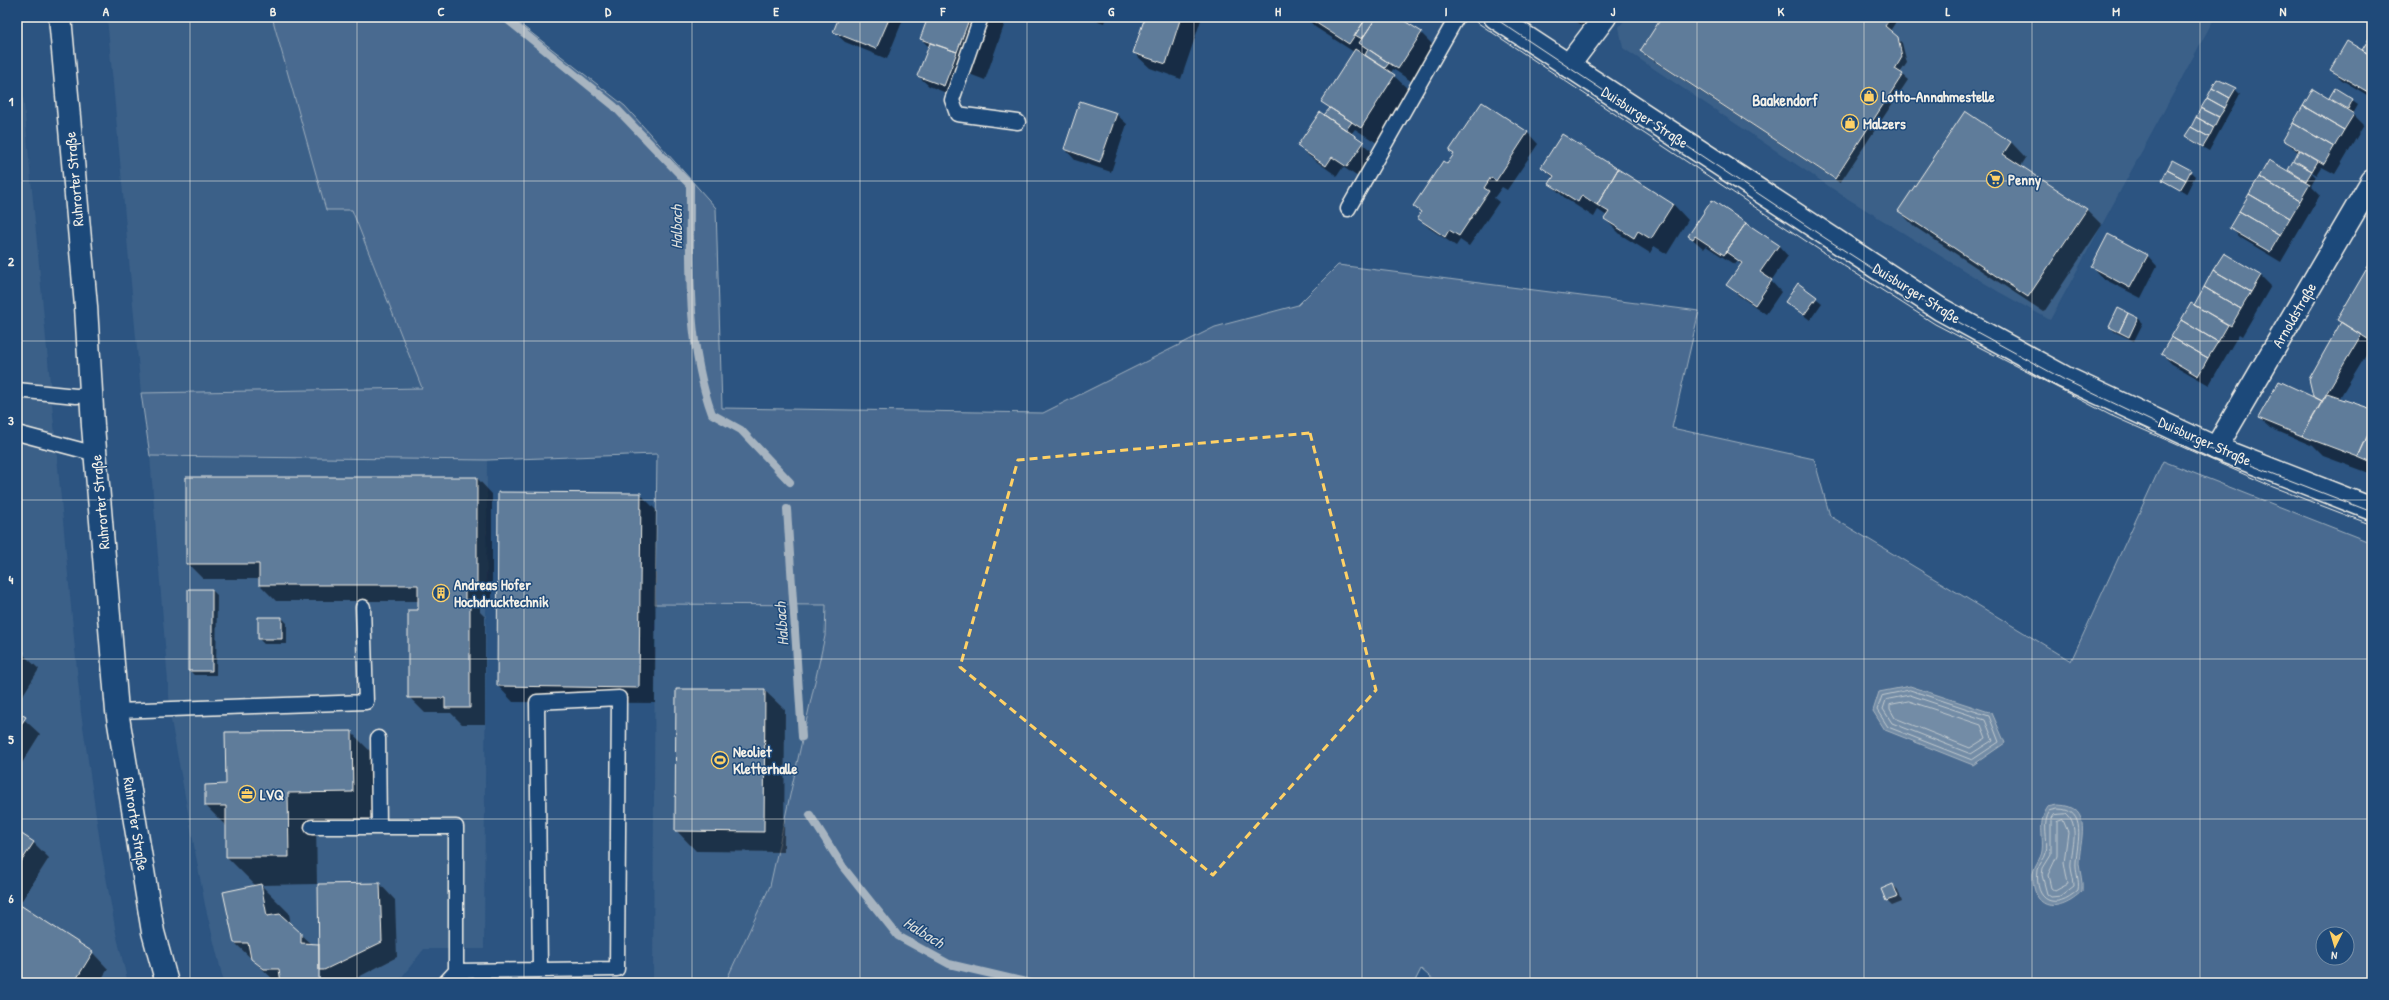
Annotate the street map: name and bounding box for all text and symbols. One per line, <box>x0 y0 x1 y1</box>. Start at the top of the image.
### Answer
text: A <box>103 2 110 20</box>
text: B <box>270 2 277 20</box>
text: C <box>437 2 445 20</box>
text: D <box>605 2 612 20</box>
text: E <box>773 2 779 20</box>
text: F <box>940 2 947 20</box>
text: G <box>1108 2 1115 20</box>
text: H <box>1275 2 1281 20</box>
text: I <box>1444 2 1448 20</box>
text: J <box>1611 2 1616 20</box>
text: K <box>1778 2 1785 20</box>
text: L <box>1946 2 1951 20</box>
text: M <box>2112 2 2120 20</box>
text: N <box>2280 2 2287 20</box>
street label: Duisburger Straße <box>1597 81 1693 153</box>
shop icon: Lotto-Annahmestelle <box>1859 86 1879 106</box>
place label: Lotto-Annahmestelle <box>1882 86 1995 107</box>
district label: Baakendorf <box>1752 89 1818 111</box>
text: 1 <box>9 92 14 110</box>
shop icon: Malzers <box>1840 113 1860 133</box>
place label: Malzers <box>1863 113 1906 134</box>
street label: Ruhrorter Straße <box>59 131 89 227</box>
supermarket icon: Penny <box>1985 169 2005 189</box>
place label: Penny <box>2008 169 2042 191</box>
water label: Halbach <box>665 204 687 249</box>
text: 2 <box>8 252 15 270</box>
street label: Duisburger Straße <box>1869 258 1965 328</box>
street label: Arnoldstraße <box>2267 278 2321 352</box>
text: 3 <box>8 411 14 429</box>
street label: Duisburger Straße <box>2155 411 2255 471</box>
street label: Ruhrorter Straße <box>85 454 115 550</box>
text: 4 <box>9 570 14 588</box>
place label: Andreas Hofer Hochdrucktechnik <box>454 574 549 612</box>
building icon: Andreas Hofer Hochdrucktechnik <box>431 583 451 603</box>
water label: Halbach <box>768 600 794 647</box>
text: 5 <box>8 730 14 748</box>
place label: Neoliet Kletterhalle <box>733 741 798 779</box>
sports icon: Neoliet Kletterhalle <box>710 750 730 770</box>
street label: Ruhrorter Straße <box>118 776 154 872</box>
office icon: LVQ <box>237 784 257 804</box>
place label: LVQ <box>260 784 284 805</box>
text: 6 <box>8 889 14 907</box>
water label: Halbach <box>900 911 949 954</box>
north arrow <box>2315 926 2355 966</box>
text: N <box>2330 949 2338 963</box>

